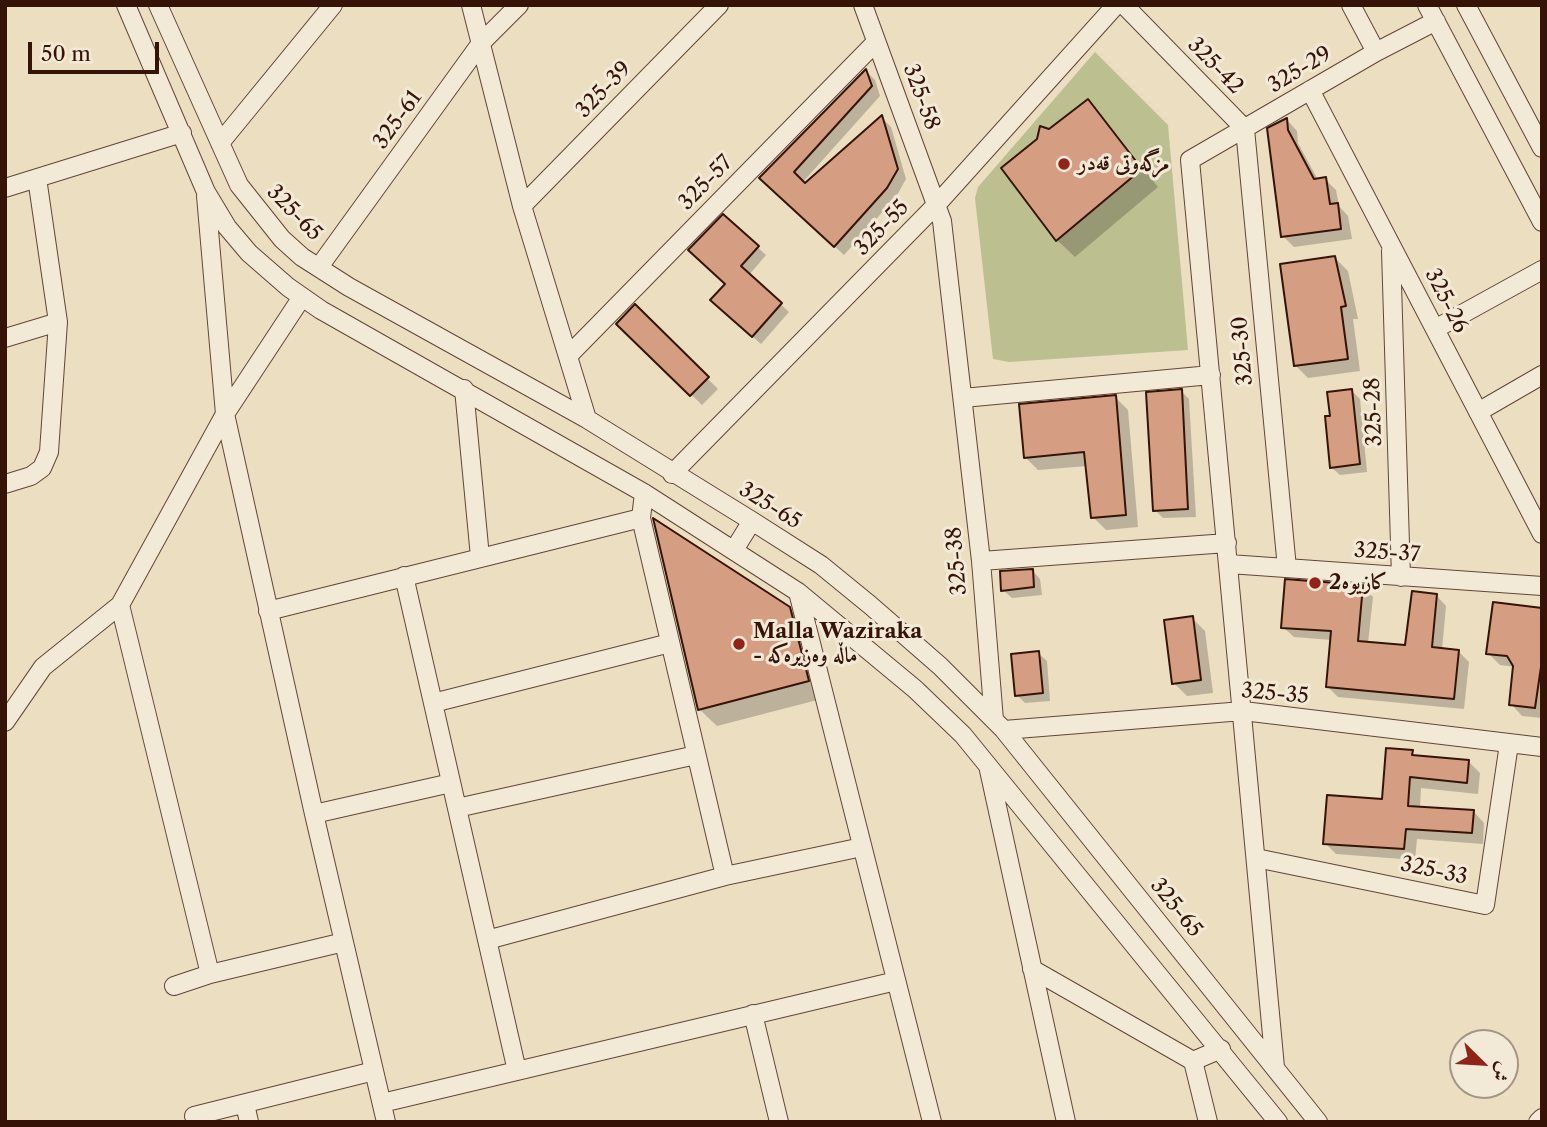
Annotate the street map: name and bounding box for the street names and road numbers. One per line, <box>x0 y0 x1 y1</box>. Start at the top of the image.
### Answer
street label: 325-42 <box>1182 32 1248 100</box>
street label: 325-29 <box>1264 41 1336 99</box>
street label: 325-39 <box>571 57 637 123</box>
street label: 325-58 <box>897 61 945 133</box>
street label: 325-61 <box>368 86 428 154</box>
street label: 325-57 <box>674 150 738 216</box>
street label: 325-65 <box>261 180 327 246</box>
street label: 325-55 <box>850 195 914 261</box>
street label: 325-26 <box>1419 265 1473 337</box>
street label: 325-30 <box>1227 315 1259 387</box>
street label: 325-28 <box>1360 377 1388 447</box>
street label: 325-65 <box>734 477 806 535</box>
street label: 325-38 <box>941 526 973 596</box>
street label: 325-37 <box>1353 538 1421 568</box>
street label: 325-35 <box>1240 679 1310 709</box>
street label: 325-33 <box>1398 852 1470 890</box>
street label: 325-65 <box>1145 874 1207 942</box>

